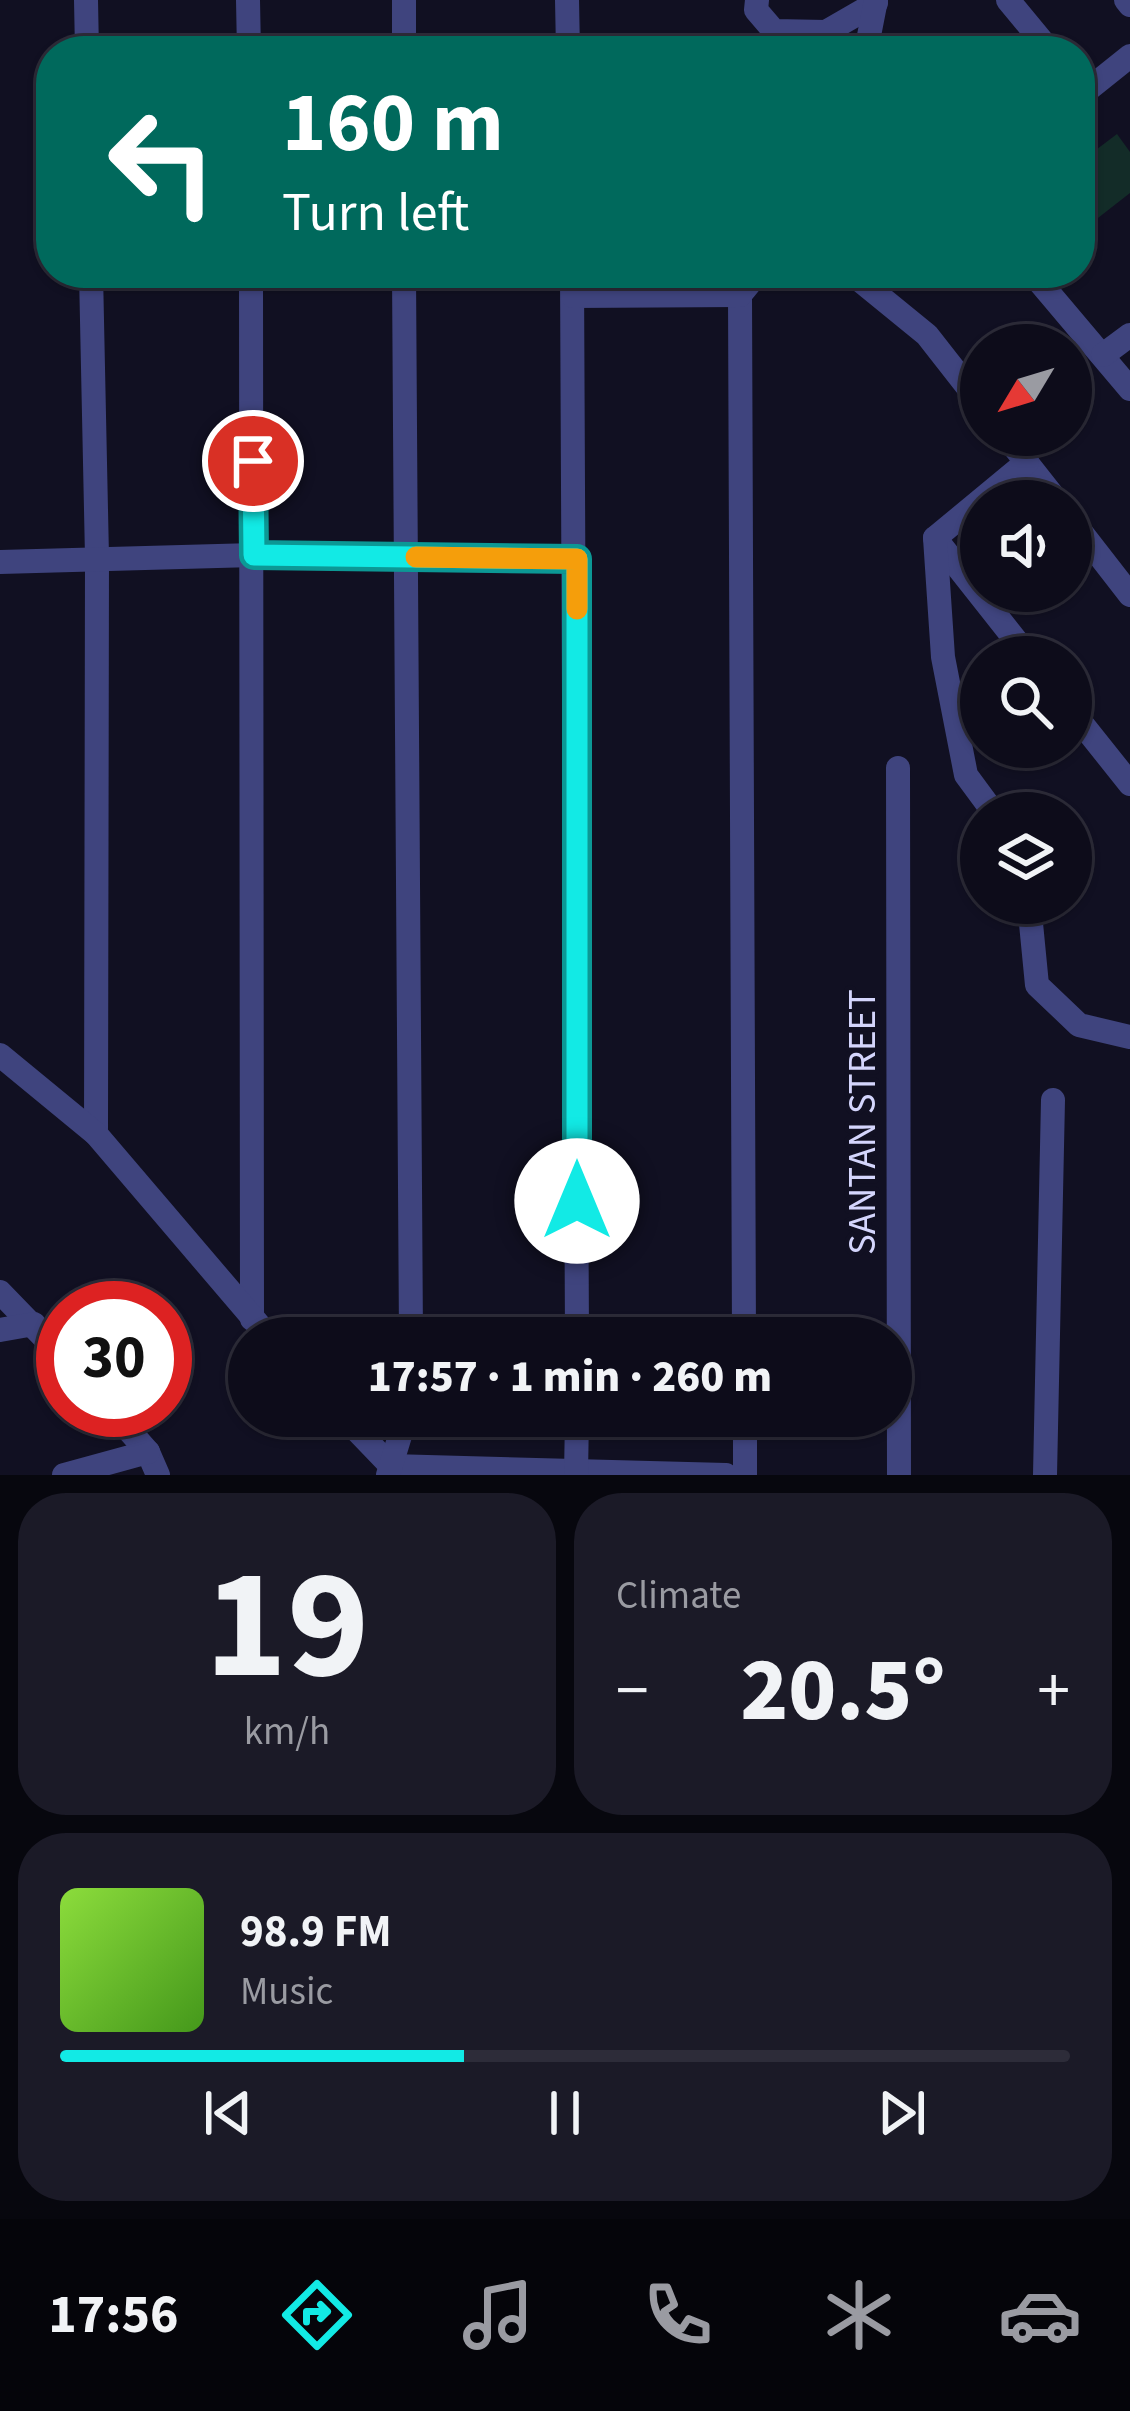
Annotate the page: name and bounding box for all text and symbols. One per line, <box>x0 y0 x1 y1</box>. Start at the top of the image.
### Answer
text: 160 m <box>282 64 504 184</box>
icon: left <box>84 84 240 240</box>
text: Turn left <box>282 175 469 252</box>
north arrow <box>960 324 1092 456</box>
map controls <box>960 324 1092 924</box>
pin <box>202 410 304 512</box>
icon: arrive <box>220 428 286 494</box>
button: sound <box>960 480 1092 612</box>
button: search <box>960 636 1092 768</box>
button: layers <box>960 792 1092 924</box>
street label: SANTAN STREET <box>835 989 891 1255</box>
position arrow <box>514 1138 640 1264</box>
speed limit sign: 30 <box>36 1281 192 1437</box>
text: 17:57 · 1 min · 260 m <box>368 1345 772 1409</box>
text: 19 <box>205 1515 369 1737</box>
text: Climate <box>616 1568 741 1624</box>
text: 20.5° <box>740 1627 946 1755</box>
text: − <box>616 1644 649 1738</box>
text: + <box>1037 1644 1070 1738</box>
text: km/h <box>244 1704 330 1760</box>
text: 98.9 FM <box>240 1900 392 1964</box>
text: Music <box>240 1964 333 2020</box>
icon: previous <box>195 2080 261 2146</box>
icon: pause <box>532 2080 598 2146</box>
icon: next <box>869 2080 935 2146</box>
icon: directions <box>275 2273 359 2357</box>
icon: music <box>456 2273 540 2357</box>
icon: phone <box>636 2273 720 2357</box>
icon: climate <box>817 2273 901 2357</box>
icon: car <box>998 2273 1082 2357</box>
text: 17:56 <box>48 2277 179 2354</box>

